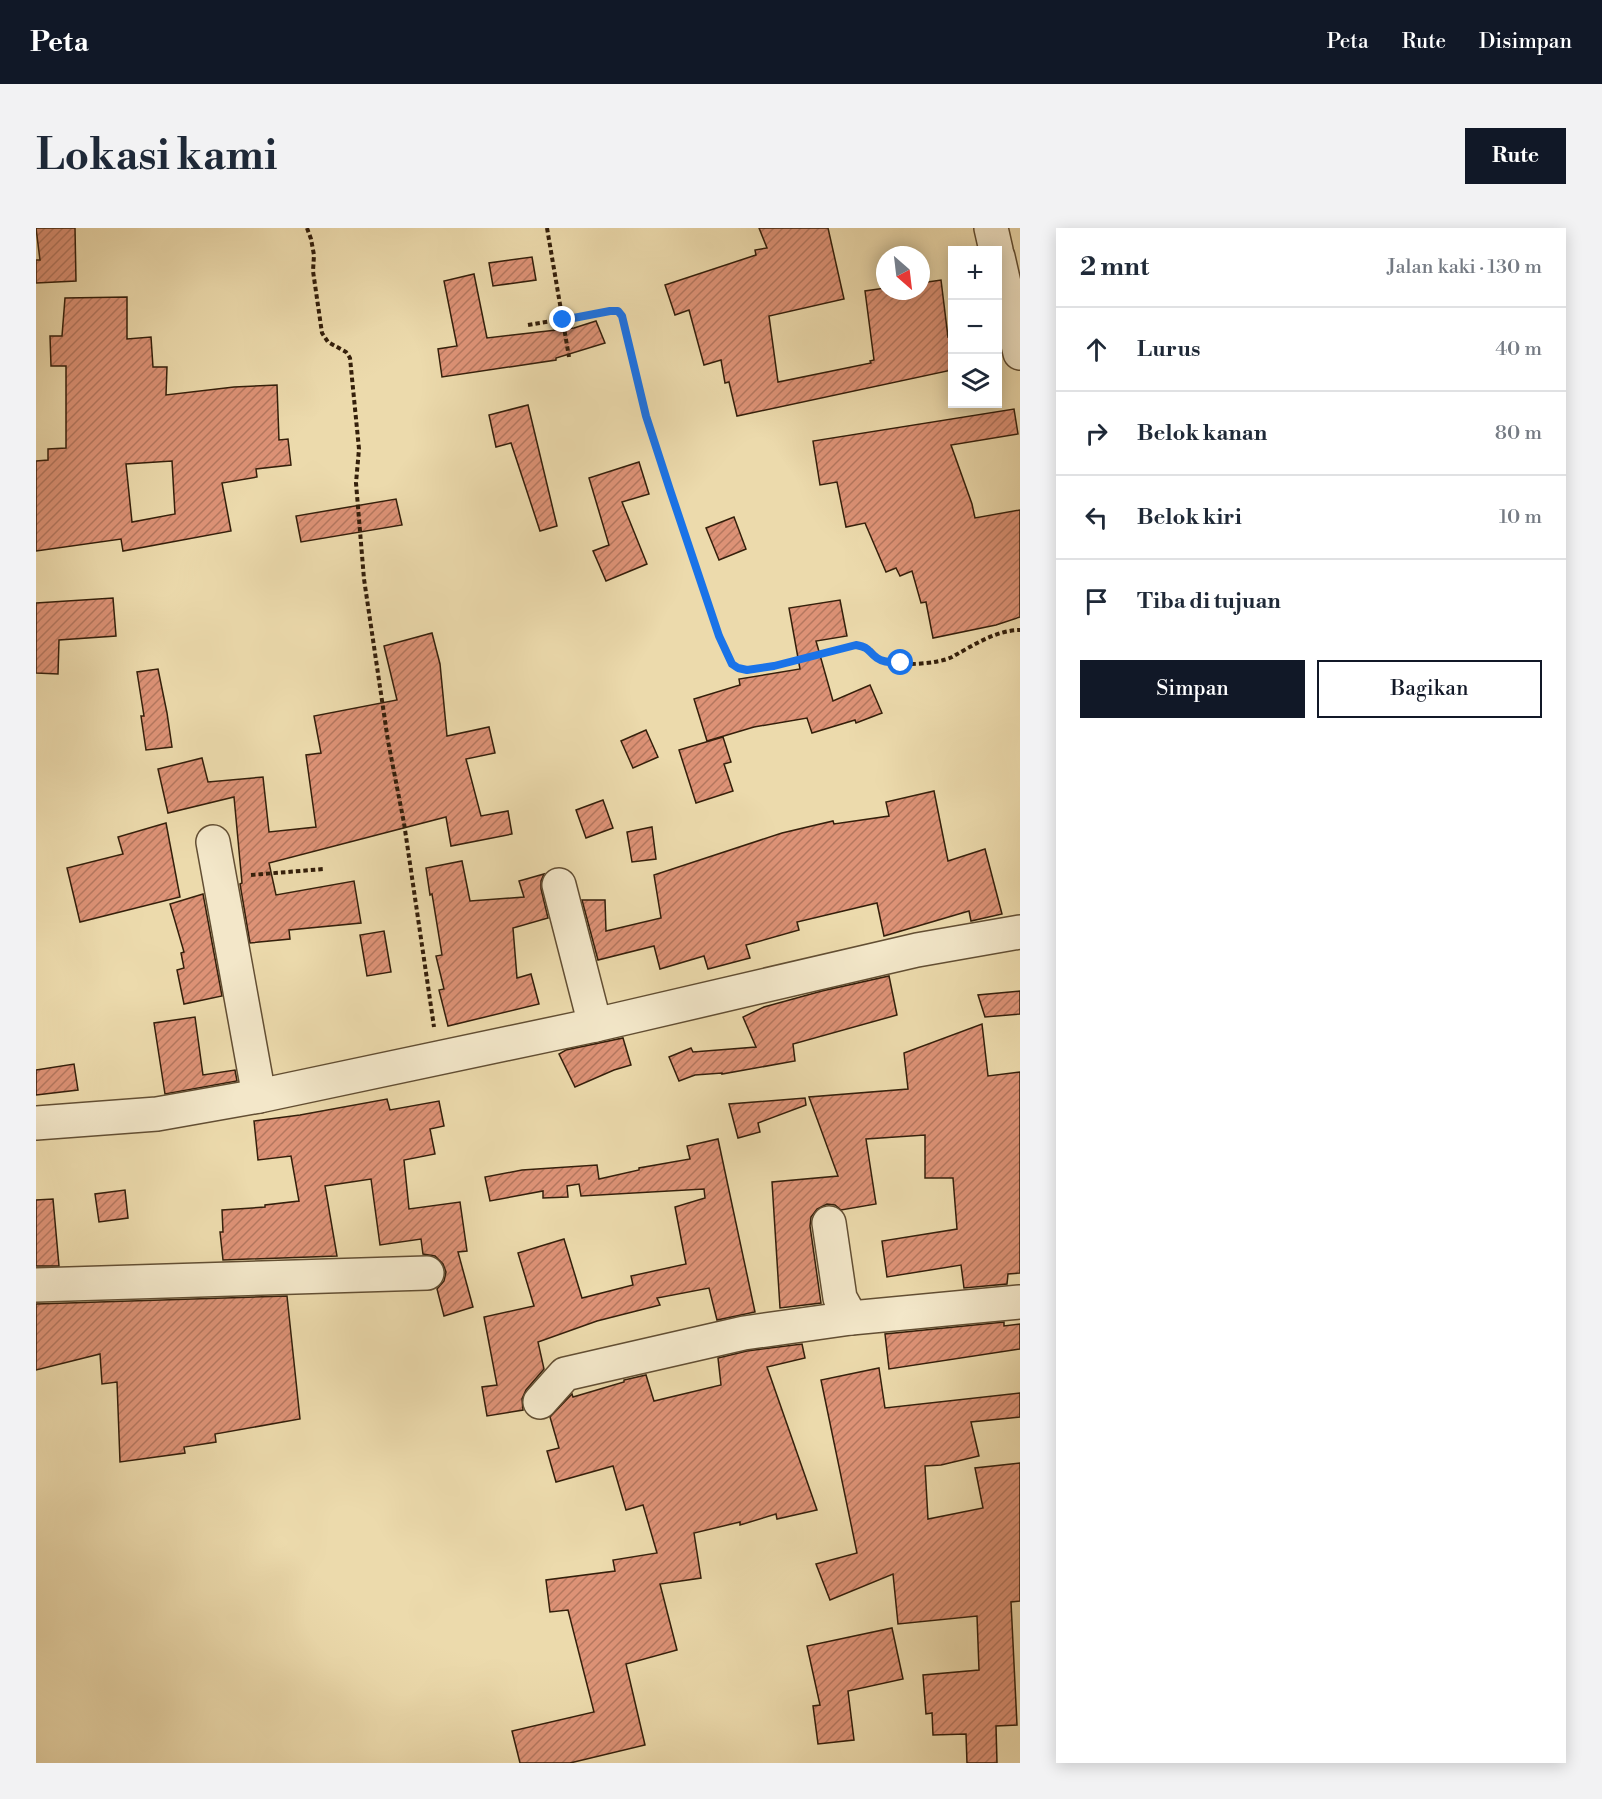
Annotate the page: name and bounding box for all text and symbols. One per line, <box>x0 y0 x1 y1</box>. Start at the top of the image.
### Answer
text: Peta <box>30 25 89 60</box>
text: Peta <box>1327 29 1369 55</box>
text: Rute <box>1402 29 1446 55</box>
text: Disimpan <box>1479 29 1572 55</box>
button: Rute <box>1465 128 1566 184</box>
text: Lokasi kami <box>36 130 277 183</box>
north arrow <box>876 246 930 300</box>
map controls <box>948 246 1002 408</box>
button: + <box>948 246 1002 300</box>
text: 2 mnt <box>1080 251 1149 283</box>
text: Jalan kaki · 130 m <box>1387 255 1542 280</box>
button: − <box>948 300 1002 354</box>
route end <box>549 306 575 332</box>
icon: ahead <box>1080 333 1113 366</box>
text: Lurus <box>1137 336 1200 363</box>
text: 40 m <box>1495 337 1542 362</box>
button: layers <box>948 354 1002 408</box>
icon: right <box>1080 417 1113 450</box>
text: Belok kanan <box>1137 420 1267 447</box>
text: 80 m <box>1495 421 1542 446</box>
icon: left <box>1080 501 1113 534</box>
text: Belok kiri <box>1137 504 1242 531</box>
text: 10 m <box>1499 505 1542 530</box>
icon: arrive <box>1080 585 1113 618</box>
text: Tiba di tujuan <box>1137 588 1281 615</box>
route start <box>887 649 913 675</box>
button: Simpan <box>1080 660 1305 718</box>
button: Bagikan <box>1317 660 1542 718</box>

